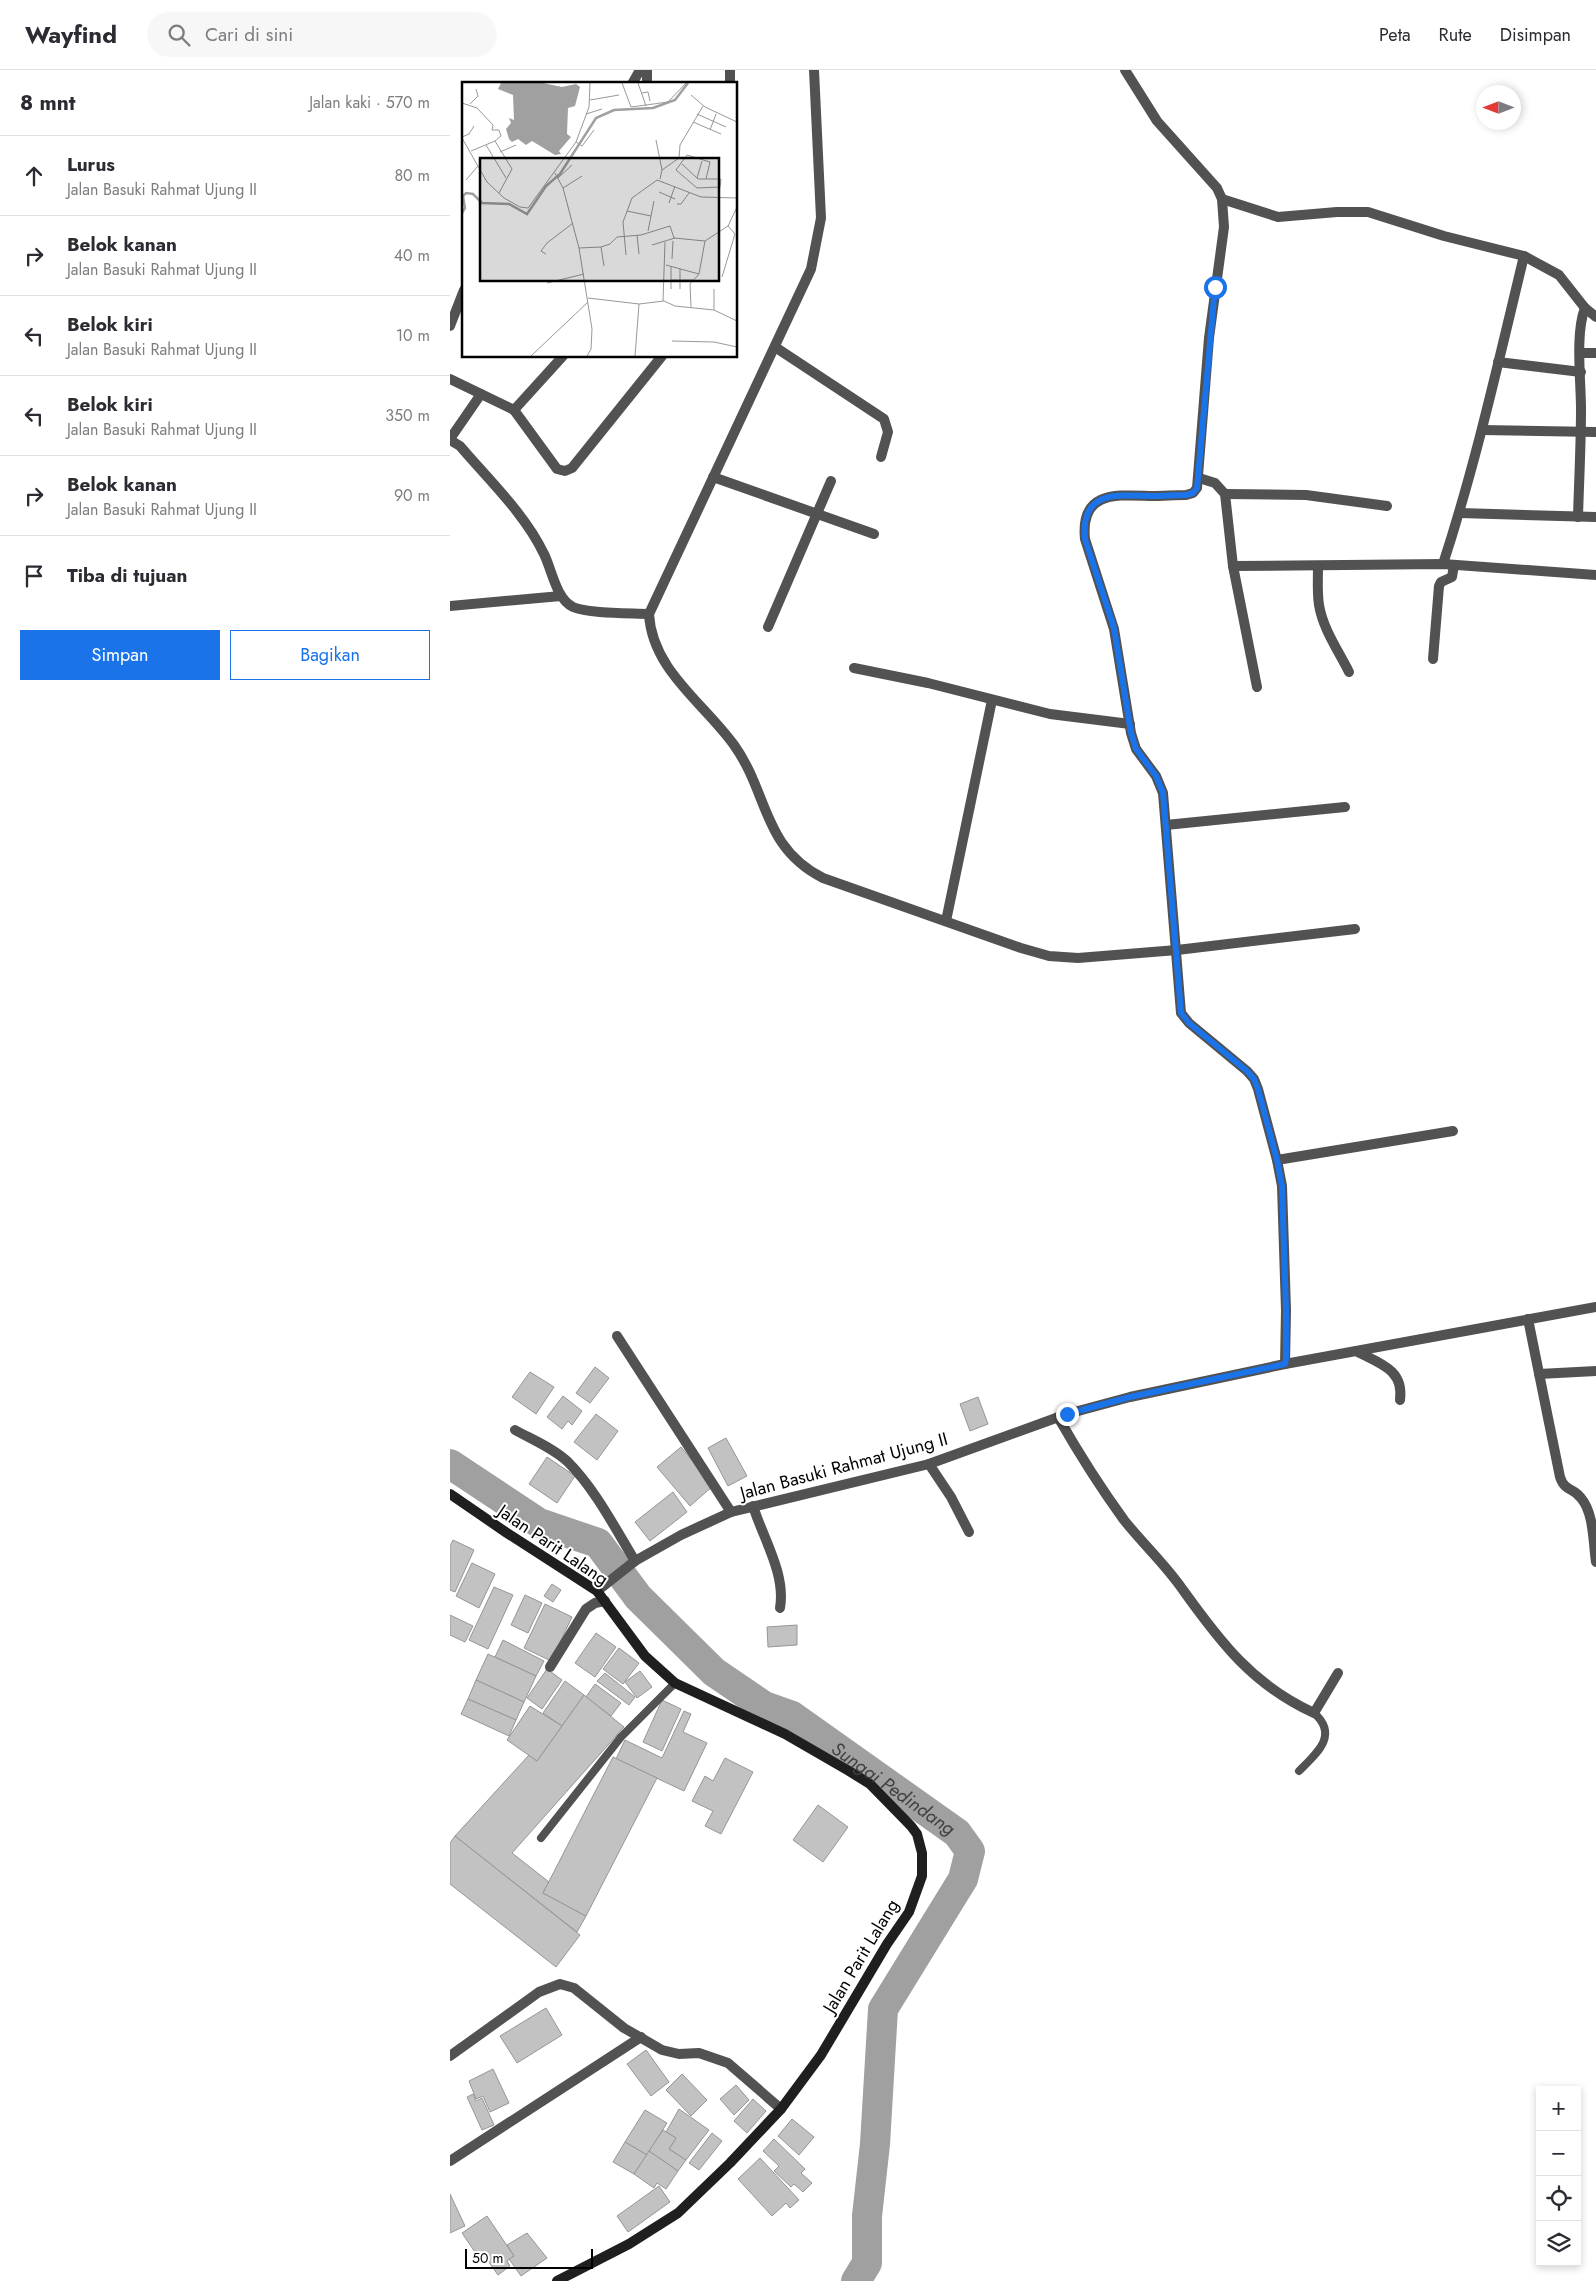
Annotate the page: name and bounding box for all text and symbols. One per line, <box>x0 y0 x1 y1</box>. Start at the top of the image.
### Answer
search box <box>147 12 497 57</box>
text: Wayfind <box>25 17 117 52</box>
icon: search <box>165 21 193 49</box>
text: Cari di sini <box>205 21 293 48</box>
text: Peta <box>1379 22 1411 48</box>
text: Rute <box>1439 22 1472 48</box>
text: Disimpan <box>1500 22 1571 48</box>
inset map <box>462 82 738 358</box>
north arrow <box>1476 85 1521 130</box>
text: 8 mnt <box>20 88 75 118</box>
text: Jalan kaki · 570 m <box>309 91 430 114</box>
text: Lurus <box>67 151 115 178</box>
icon: ahead <box>20 162 48 190</box>
text: 80 m <box>394 164 430 187</box>
text: Jalan Basuki Rahmat Ujung II <box>67 178 257 201</box>
text: Belok kanan <box>67 231 177 258</box>
icon: right <box>20 242 48 270</box>
text: 40 m <box>394 244 430 267</box>
text: Jalan Basuki Rahmat Ujung II <box>67 258 257 281</box>
route start <box>1204 276 1227 299</box>
text: Belok kiri <box>67 311 153 338</box>
icon: left <box>20 322 48 350</box>
text: 10 m <box>396 324 430 347</box>
text: Jalan Basuki Rahmat Ujung II <box>67 338 257 361</box>
text: Belok kiri <box>67 391 153 418</box>
icon: left <box>20 402 48 430</box>
text: 350 m <box>385 404 430 427</box>
text: Jalan Basuki Rahmat Ujung II <box>67 418 257 441</box>
text: Belok kanan <box>67 471 177 498</box>
icon: right <box>20 482 48 510</box>
text: 90 m <box>394 484 430 507</box>
text: Jalan Basuki Rahmat Ujung II <box>67 498 257 521</box>
icon: arrive <box>20 562 48 590</box>
text: Tiba di tujuan <box>67 562 187 589</box>
button: Simpan <box>20 630 220 680</box>
button: Bagikan <box>230 630 430 680</box>
route end <box>1056 1403 1079 1426</box>
street label: Jalan Basuki Rahmat Ujung II <box>735 1426 951 1507</box>
street label: Jalan Parit Lalang <box>491 1497 614 1592</box>
water label: Sungai Pedindang <box>826 1735 962 1842</box>
street label: Jalan Parit Lalang <box>816 1894 905 2019</box>
map controls <box>1536 2086 1581 2266</box>
button: + <box>1536 2086 1581 2131</box>
button: − <box>1536 2131 1581 2176</box>
button: locate <box>1536 2176 1581 2221</box>
button: layers <box>1536 2221 1581 2266</box>
scale bar <box>465 2246 592 2269</box>
text: 50 m <box>472 2248 503 2268</box>

